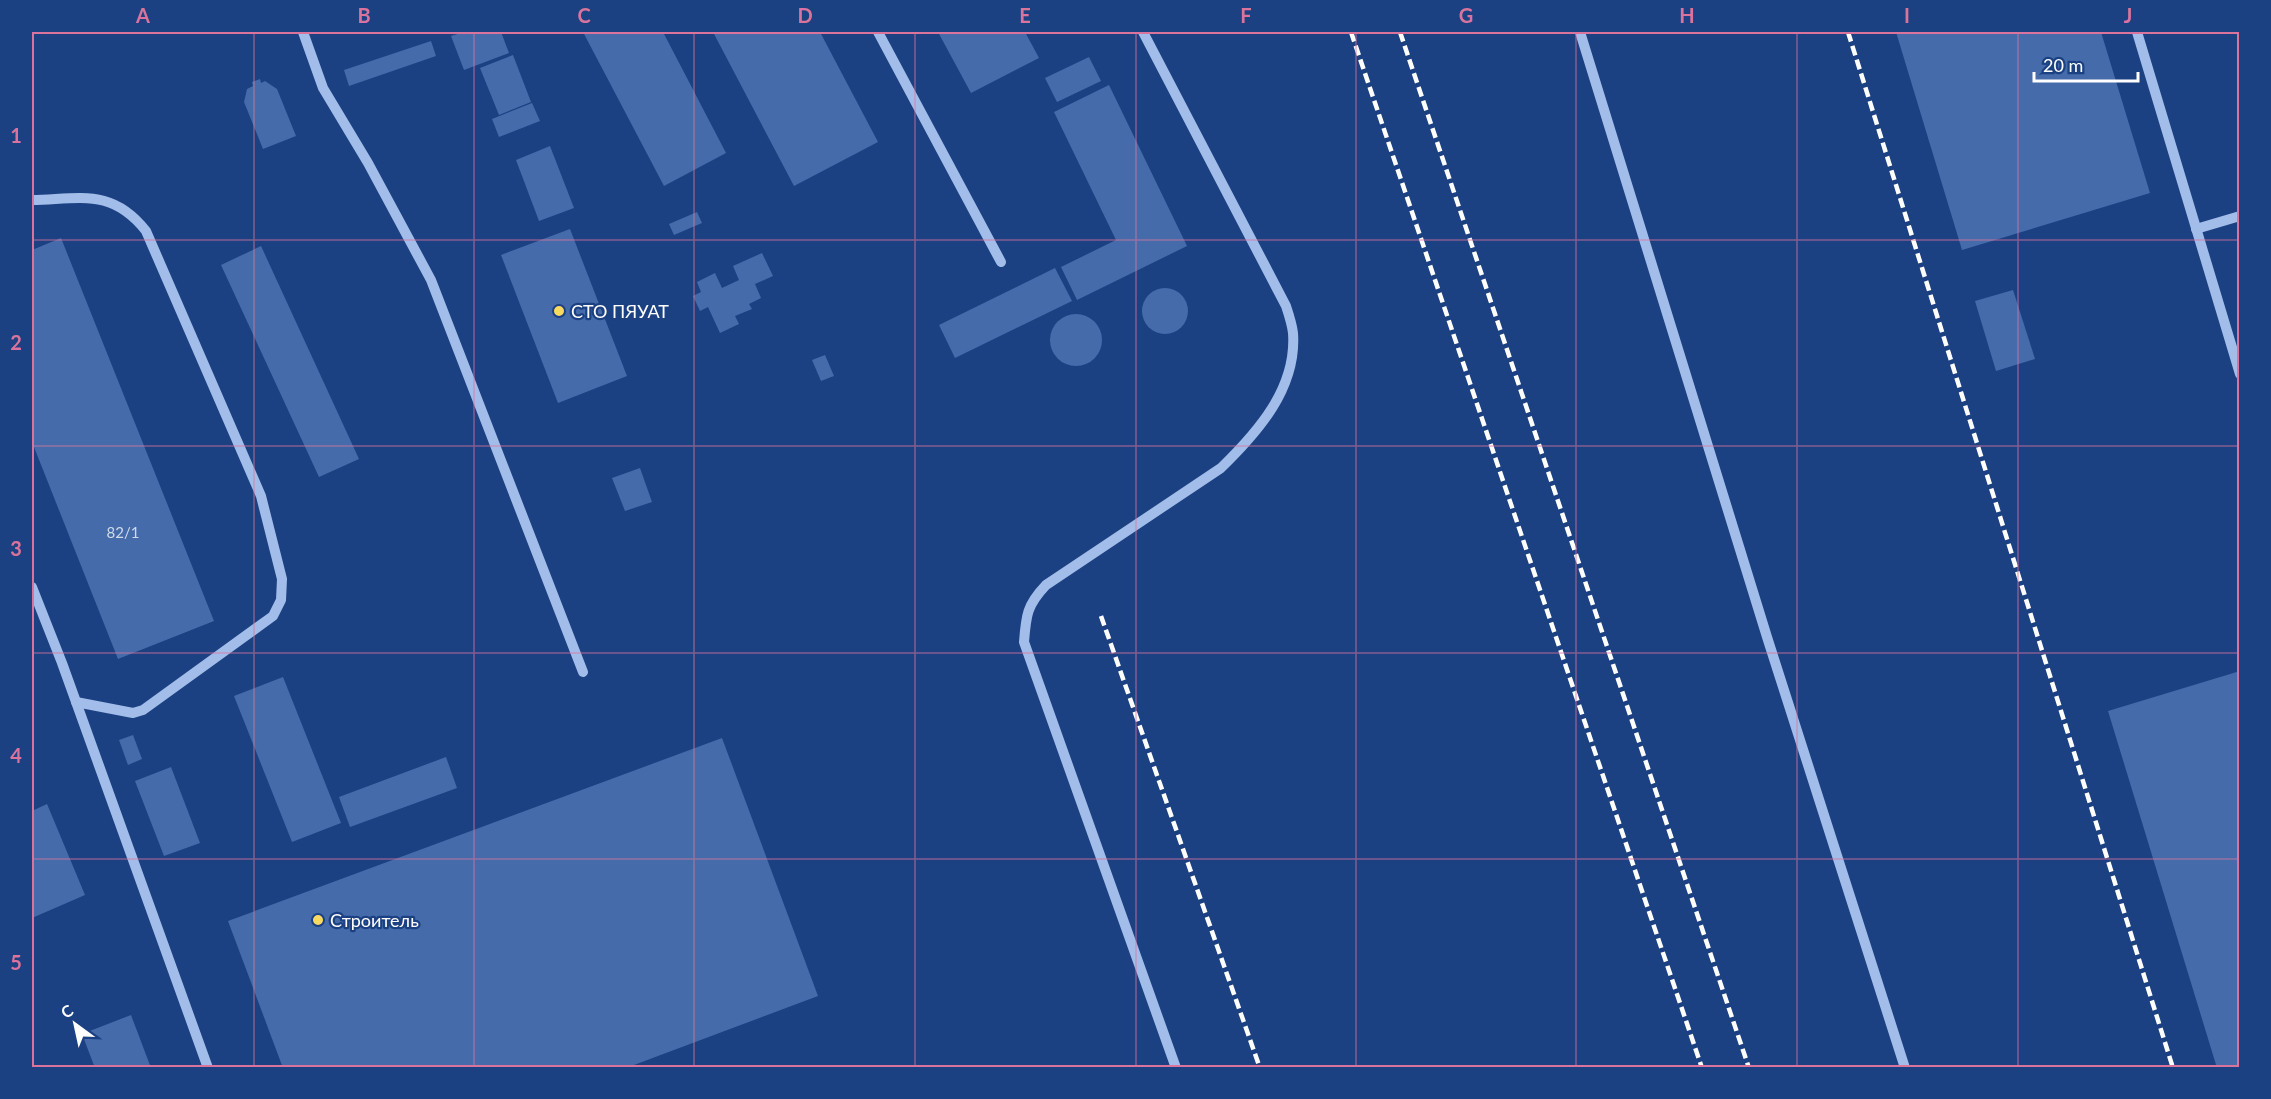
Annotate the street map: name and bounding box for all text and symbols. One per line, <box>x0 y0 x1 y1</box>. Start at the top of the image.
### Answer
text: A <box>135 3 150 27</box>
text: B <box>357 3 371 27</box>
text: C <box>577 3 591 27</box>
text: D <box>797 3 813 27</box>
text: E <box>1019 3 1031 27</box>
text: F <box>1240 3 1252 27</box>
text: G <box>1459 3 1473 27</box>
text: H <box>1679 3 1695 27</box>
text: I <box>1904 3 1910 27</box>
text: J <box>2124 3 2132 27</box>
scale bar <box>2034 45 2138 83</box>
text: 20 m <box>2043 54 2083 76</box>
text: 1 <box>10 123 22 147</box>
place label: СТО ПЯУАТ <box>571 300 669 322</box>
marker: СТО ПЯУАТ <box>552 304 566 318</box>
text: 2 <box>10 330 22 354</box>
house number: 82/1 <box>107 523 139 541</box>
text: 3 <box>10 536 22 560</box>
text: 4 <box>10 743 22 767</box>
place label: Строитель <box>330 909 419 931</box>
marker: Строитель <box>311 913 325 927</box>
text: 5 <box>10 950 22 974</box>
north arrow <box>45 994 105 1054</box>
text: С <box>57 1000 77 1022</box>

